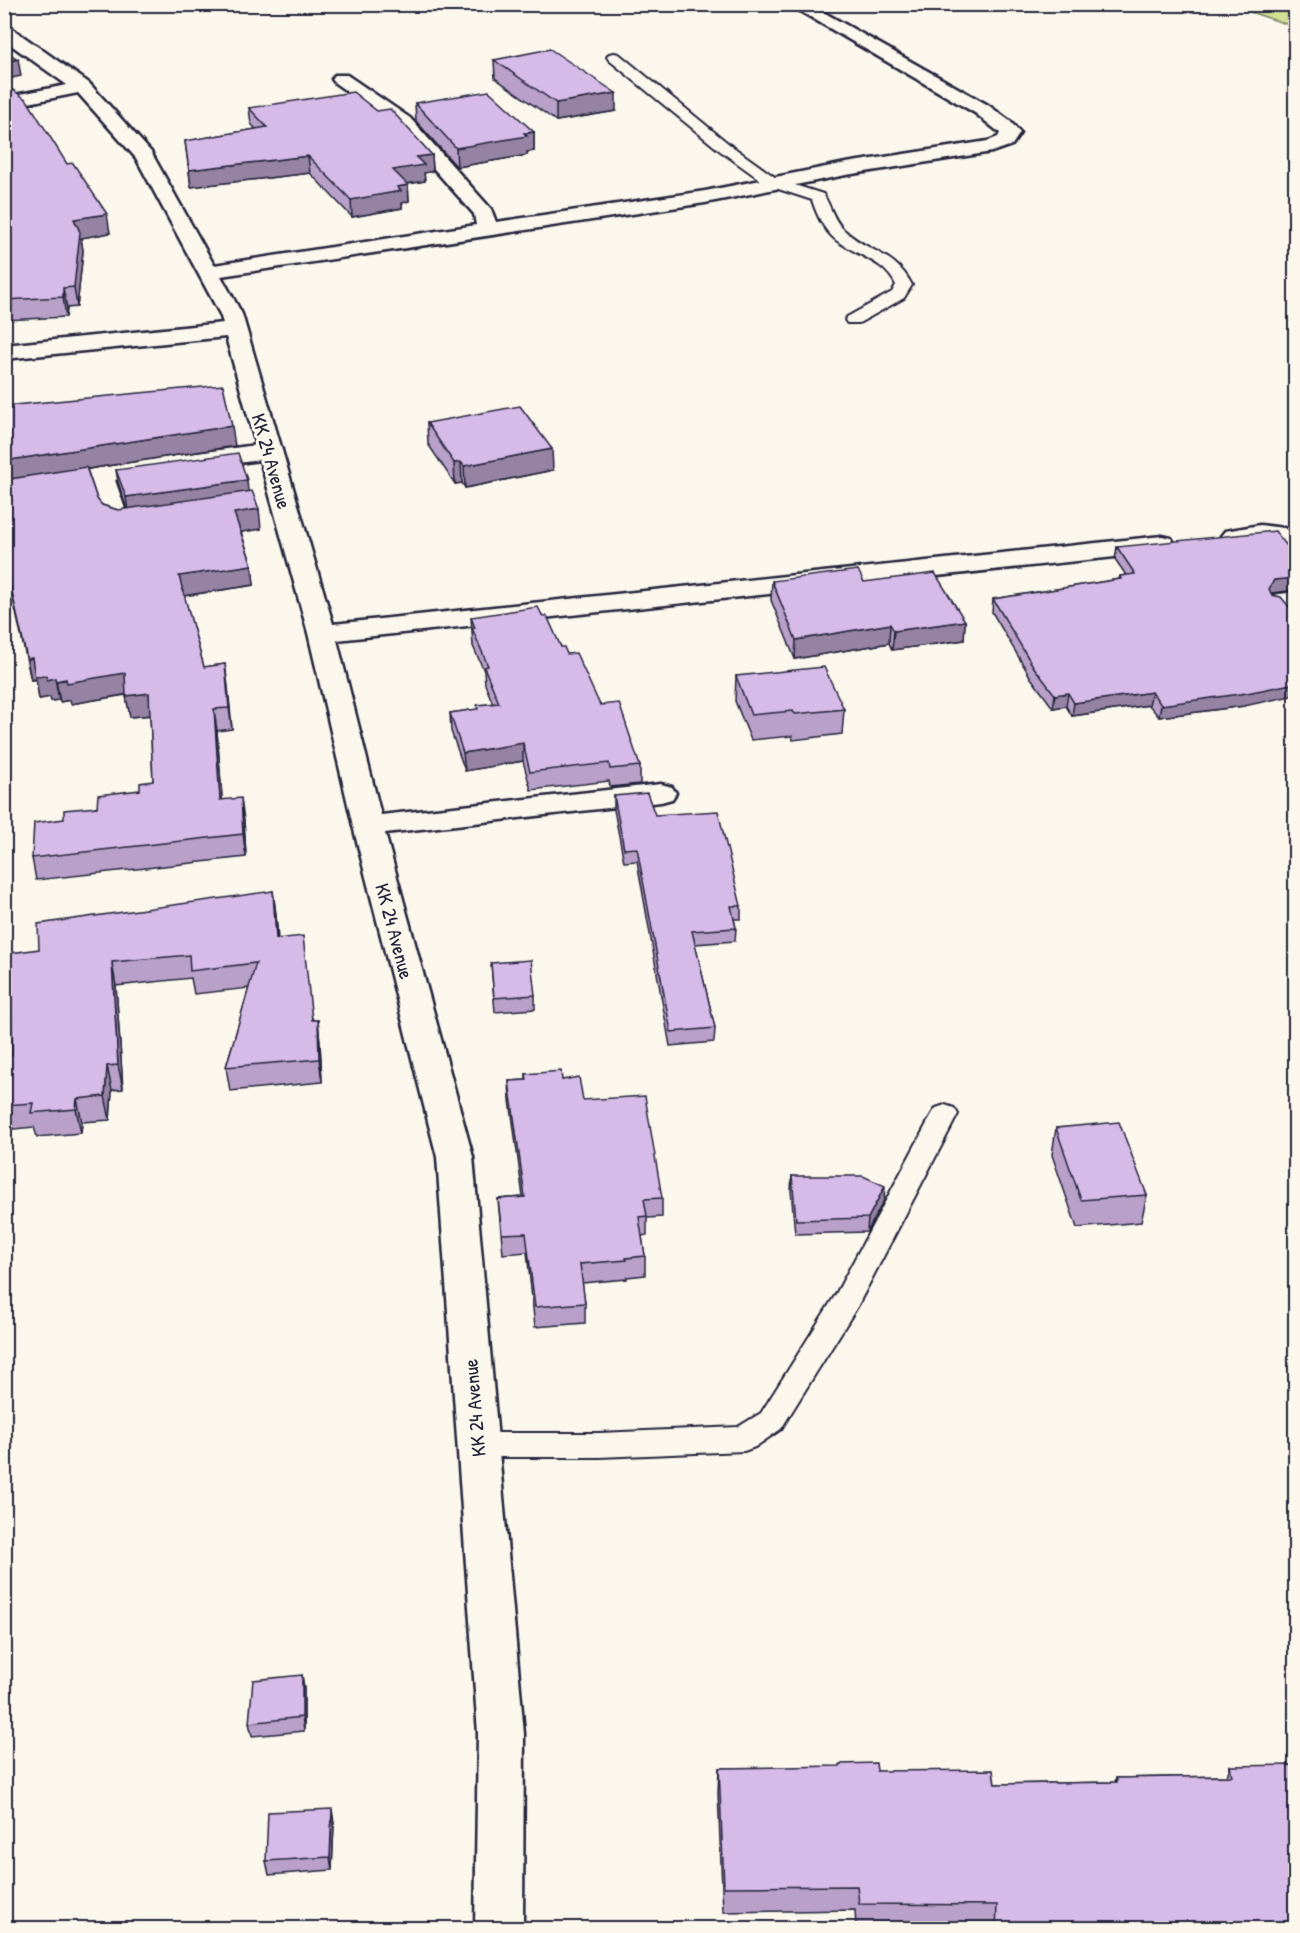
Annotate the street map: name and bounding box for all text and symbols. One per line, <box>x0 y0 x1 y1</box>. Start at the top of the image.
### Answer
street label: KK 24 Avenue <box>246 410 298 512</box>
street label: KK 24 Avenue <box>369 880 421 982</box>
street label: KK 24 Avenue <box>456 1358 492 1458</box>

